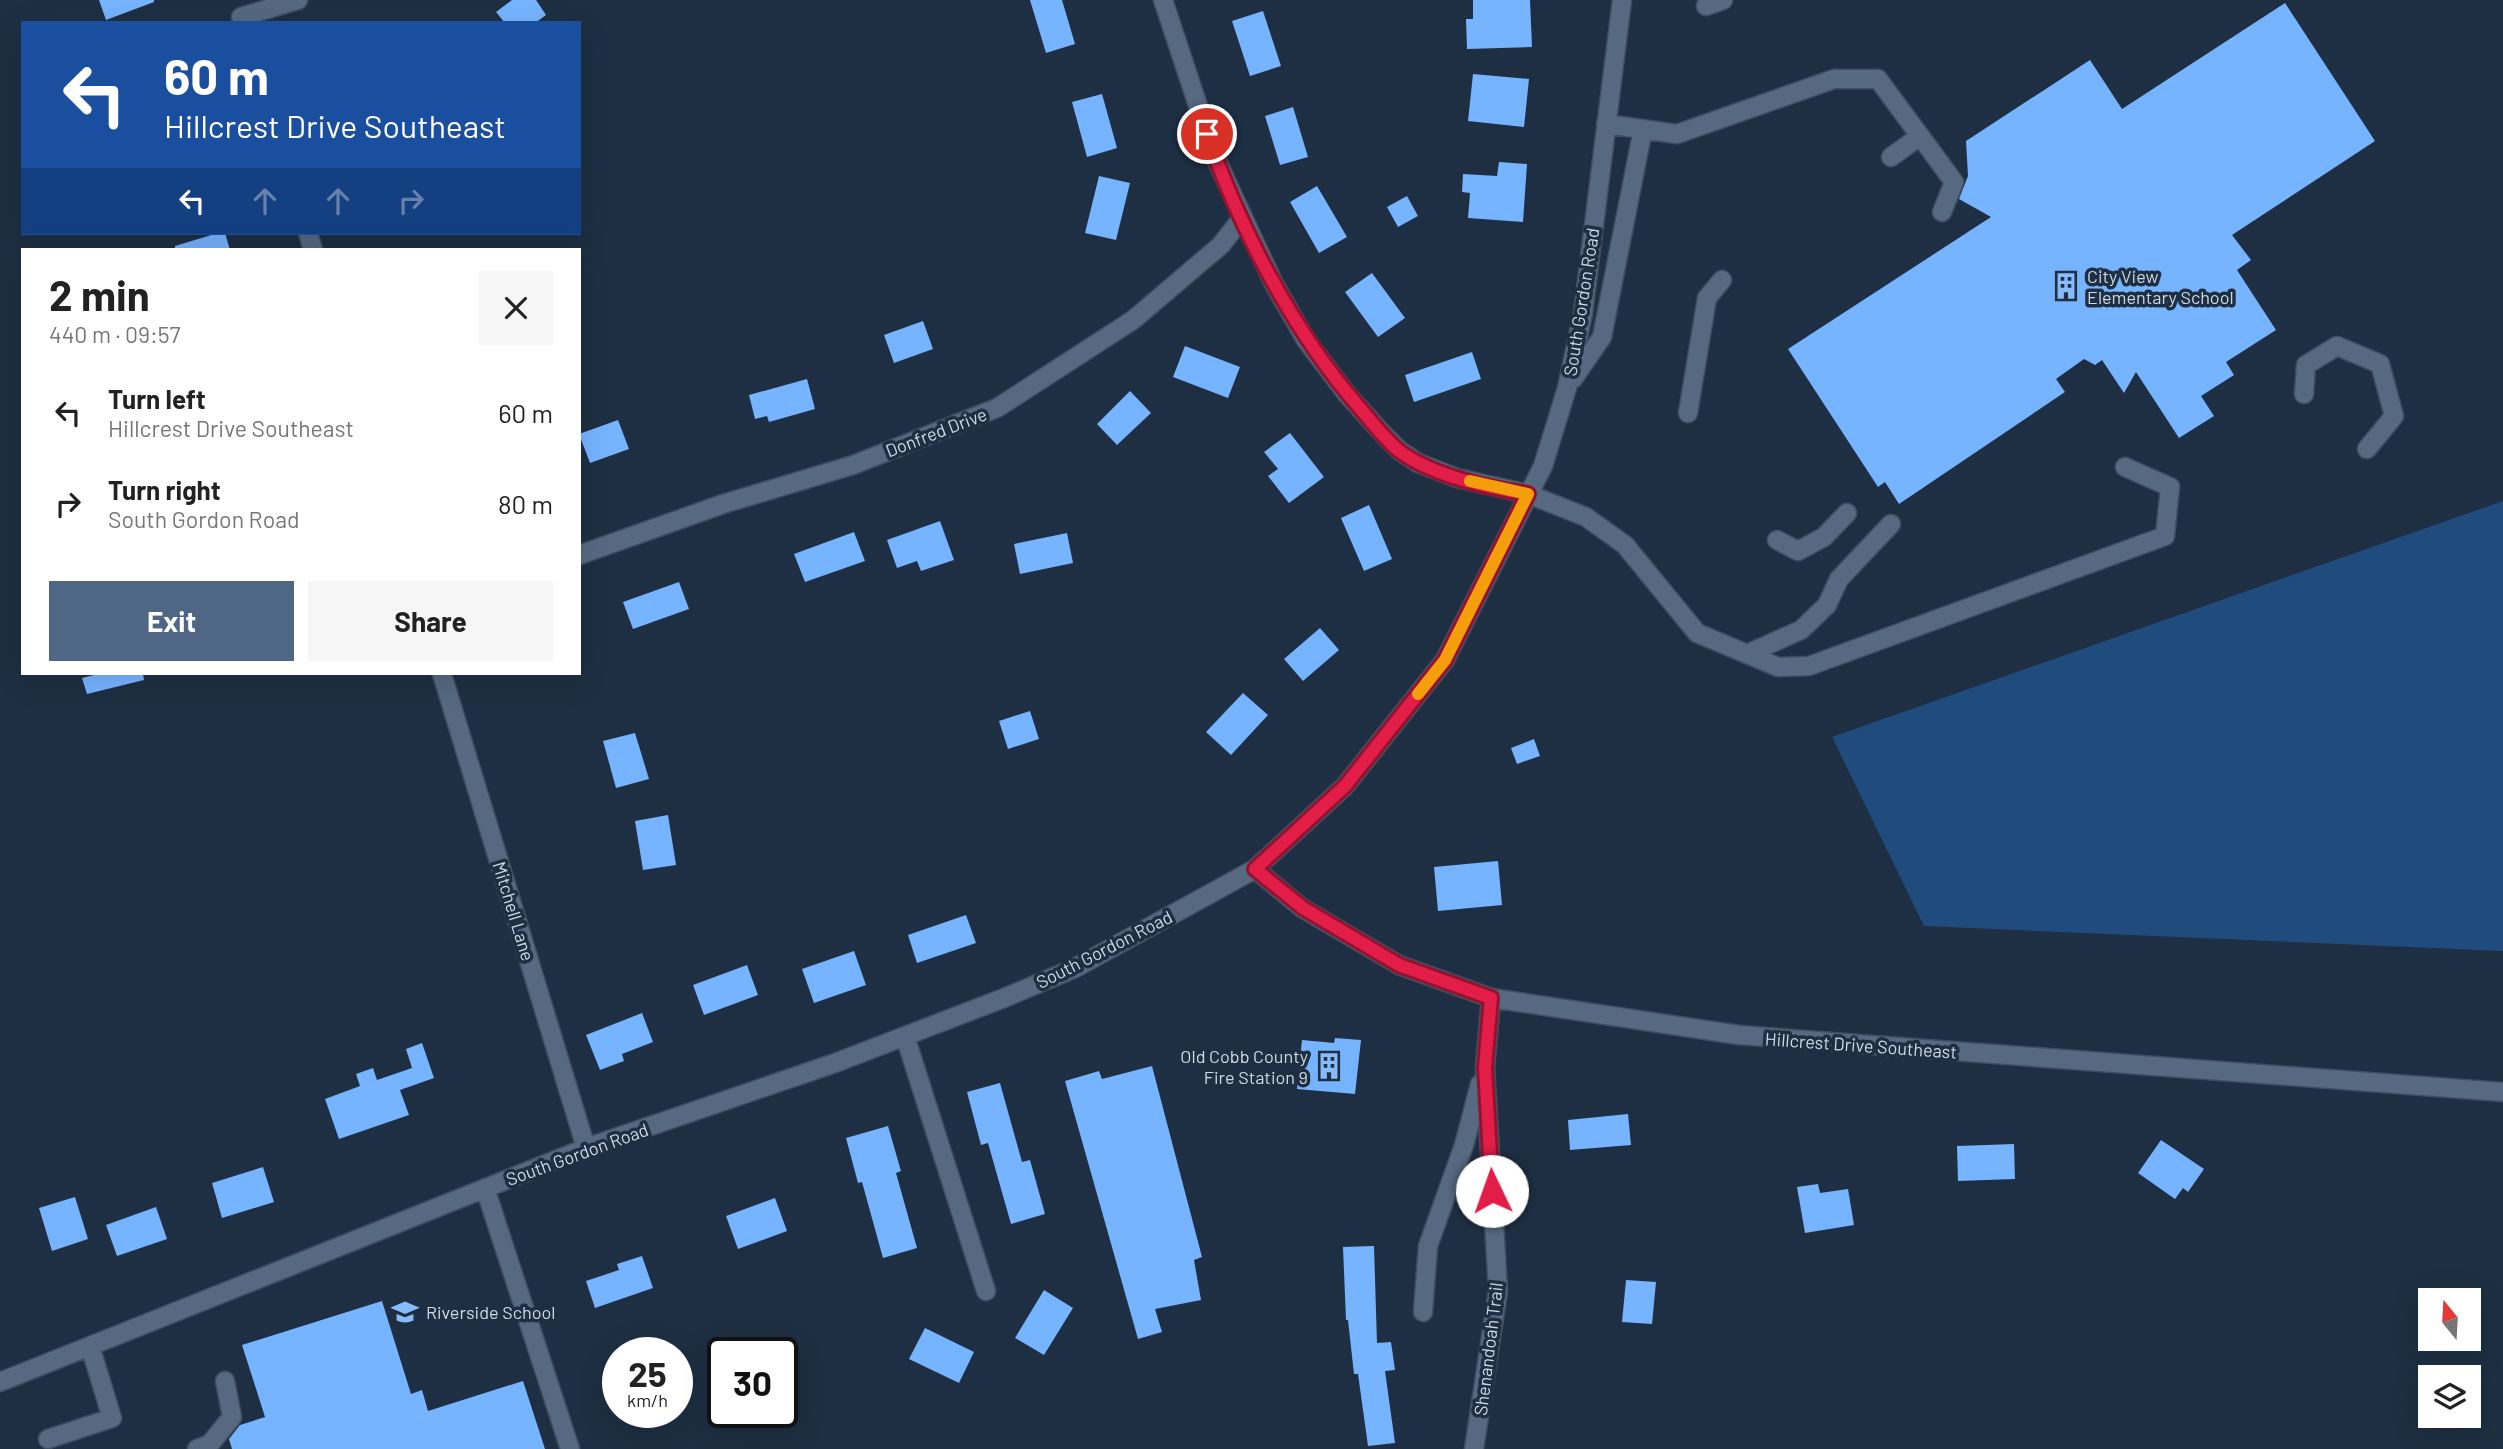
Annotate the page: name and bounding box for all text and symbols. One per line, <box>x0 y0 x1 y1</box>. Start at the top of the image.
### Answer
text: 60 m <box>164 46 269 105</box>
icon: left <box>49 49 140 140</box>
pin <box>1177 104 1237 164</box>
text: Hillcrest Drive Southeast <box>164 106 506 144</box>
icon: arrive <box>1188 115 1226 153</box>
icon: left <box>173 182 211 220</box>
icon: ahead <box>246 182 284 220</box>
icon: ahead <box>319 182 357 220</box>
icon: right <box>392 182 430 220</box>
street label: South Gordon Road <box>1558 226 1604 378</box>
place label: City View Elementary School <box>2087 265 2234 308</box>
text: 2 min <box>49 269 150 319</box>
button: close <box>479 271 553 345</box>
building icon: City View Elementary School <box>2051 271 2081 301</box>
text: 440 m · 09:57 <box>49 320 180 348</box>
text: Turn left <box>108 383 206 414</box>
icon: left <box>49 394 87 432</box>
text: 60 m <box>498 397 553 428</box>
street label: Donfred Drive <box>882 403 990 461</box>
text: Hillcrest Drive Southeast <box>108 414 354 442</box>
text: Turn right <box>108 474 221 505</box>
icon: right <box>49 485 87 523</box>
text: 80 m <box>498 488 553 519</box>
text: South Gordon Road <box>108 505 299 533</box>
button: Exit <box>49 581 294 661</box>
button: Share <box>308 581 553 661</box>
street label: Mitchell Lane <box>488 859 540 963</box>
street label: South Gordon Road <box>1032 905 1176 993</box>
street label: Hillcrest Drive Southeast <box>1764 1027 1958 1063</box>
place label: Old Cobb County Fire Station 9 <box>1180 1045 1308 1088</box>
building icon: Old Cobb County Fire Station 9 <box>1314 1051 1344 1081</box>
street label: South Gordon Road <box>503 1118 651 1190</box>
position arrow <box>1455 1154 1529 1228</box>
street label: Shenandoah Trail <box>1469 1281 1507 1417</box>
north arrow <box>2418 1288 2482 1351</box>
map controls <box>2418 1288 2481 1428</box>
school or university icon: Riverside School <box>390 1297 420 1327</box>
place label: Riverside School <box>426 1301 555 1323</box>
speed limit sign: 30 <box>707 1337 798 1428</box>
text: 25 <box>628 1352 667 1394</box>
button: layers <box>2418 1365 2481 1428</box>
text: km/h <box>627 1389 668 1411</box>

